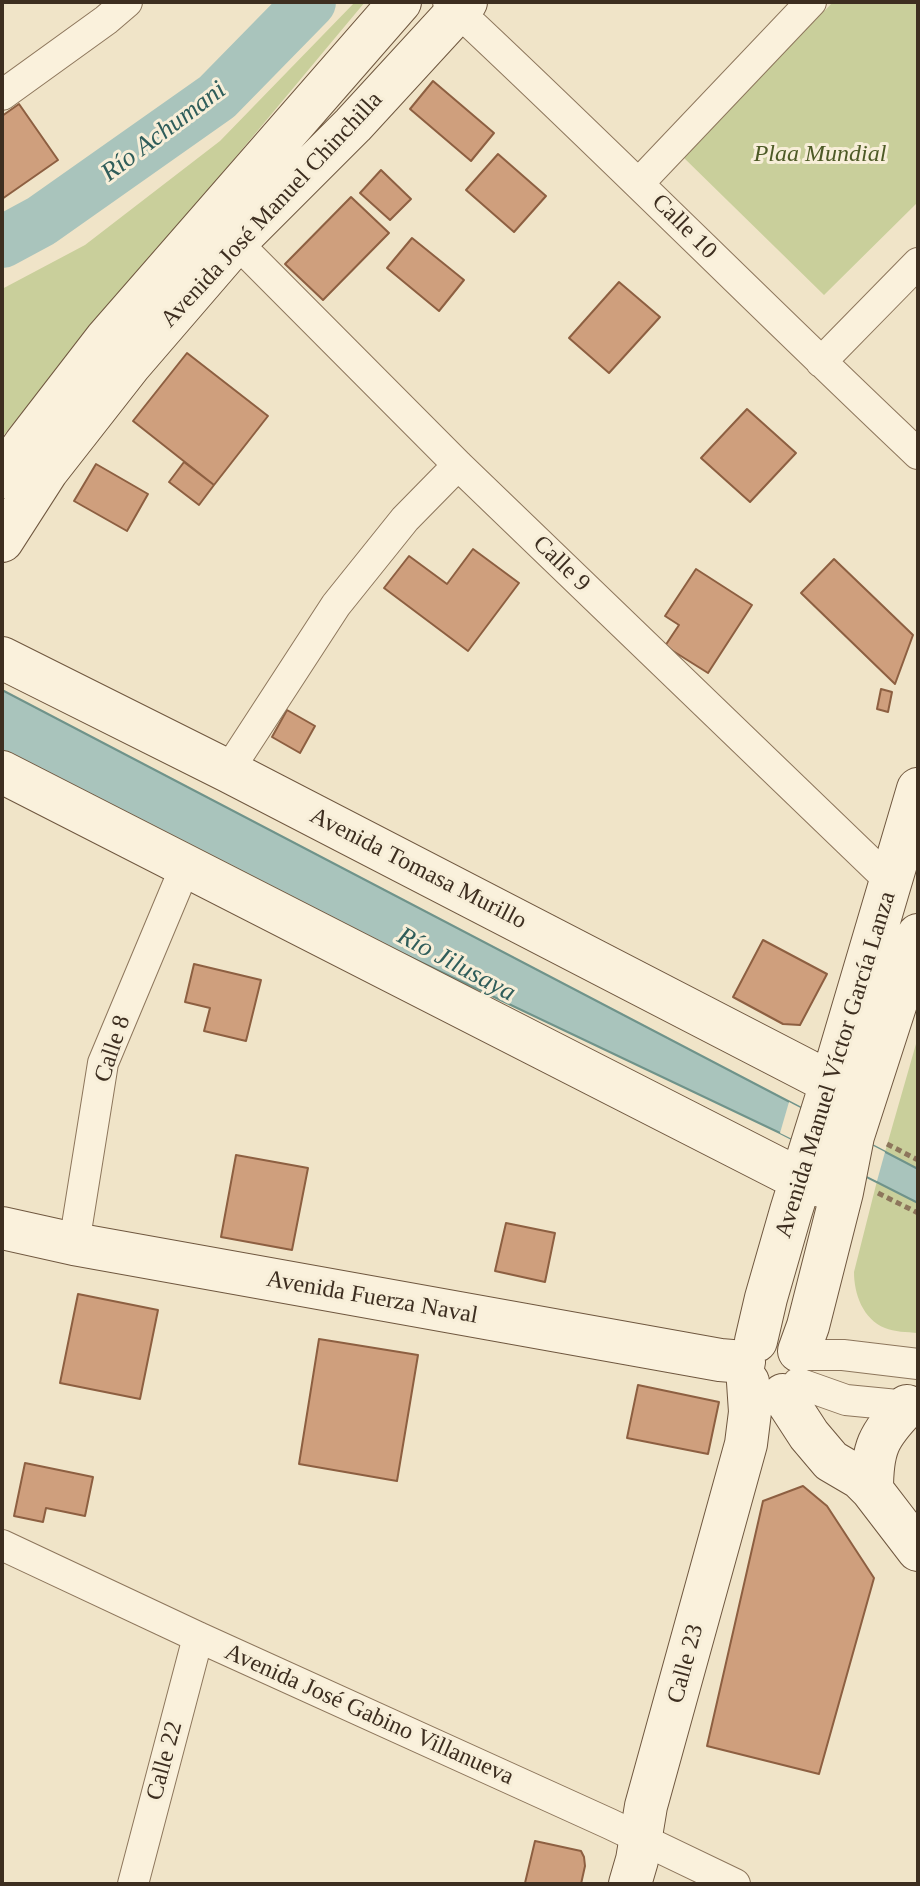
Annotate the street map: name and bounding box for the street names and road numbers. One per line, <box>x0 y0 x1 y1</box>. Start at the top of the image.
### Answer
street label: Avenida José Manuel Chinchilla <box>155 86 389 334</box>
street label: Calle 10 <box>645 188 723 266</box>
street label: Calle 9 <box>526 530 596 598</box>
street label: Avenida Tomasa Murillo <box>305 802 531 936</box>
street label: Avenida Manuel Víctor García Lanza <box>769 888 903 1242</box>
street label: Calle 8 <box>89 1012 137 1086</box>
street label: Avenida Fuerza Naval <box>264 1265 480 1331</box>
street label: Calle 23 <box>662 1621 710 1707</box>
street label: Avenida José Gabino Villanueva <box>220 1638 518 1792</box>
street label: Calle 22 <box>141 1718 189 1804</box>

